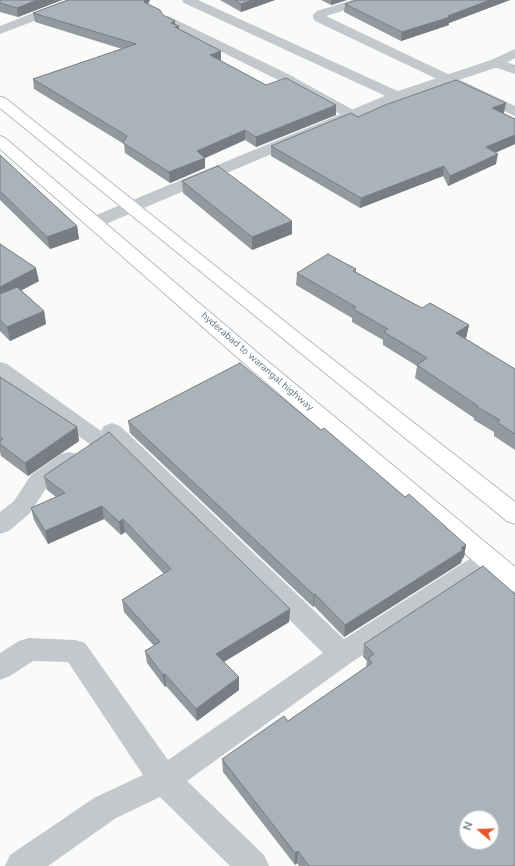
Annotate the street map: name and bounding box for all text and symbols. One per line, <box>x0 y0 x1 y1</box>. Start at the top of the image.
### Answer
street label: hyderabad to warangal highway <box>198 310 316 414</box>
north arrow <box>459 810 499 850</box>
text: N <box>460 820 477 833</box>

